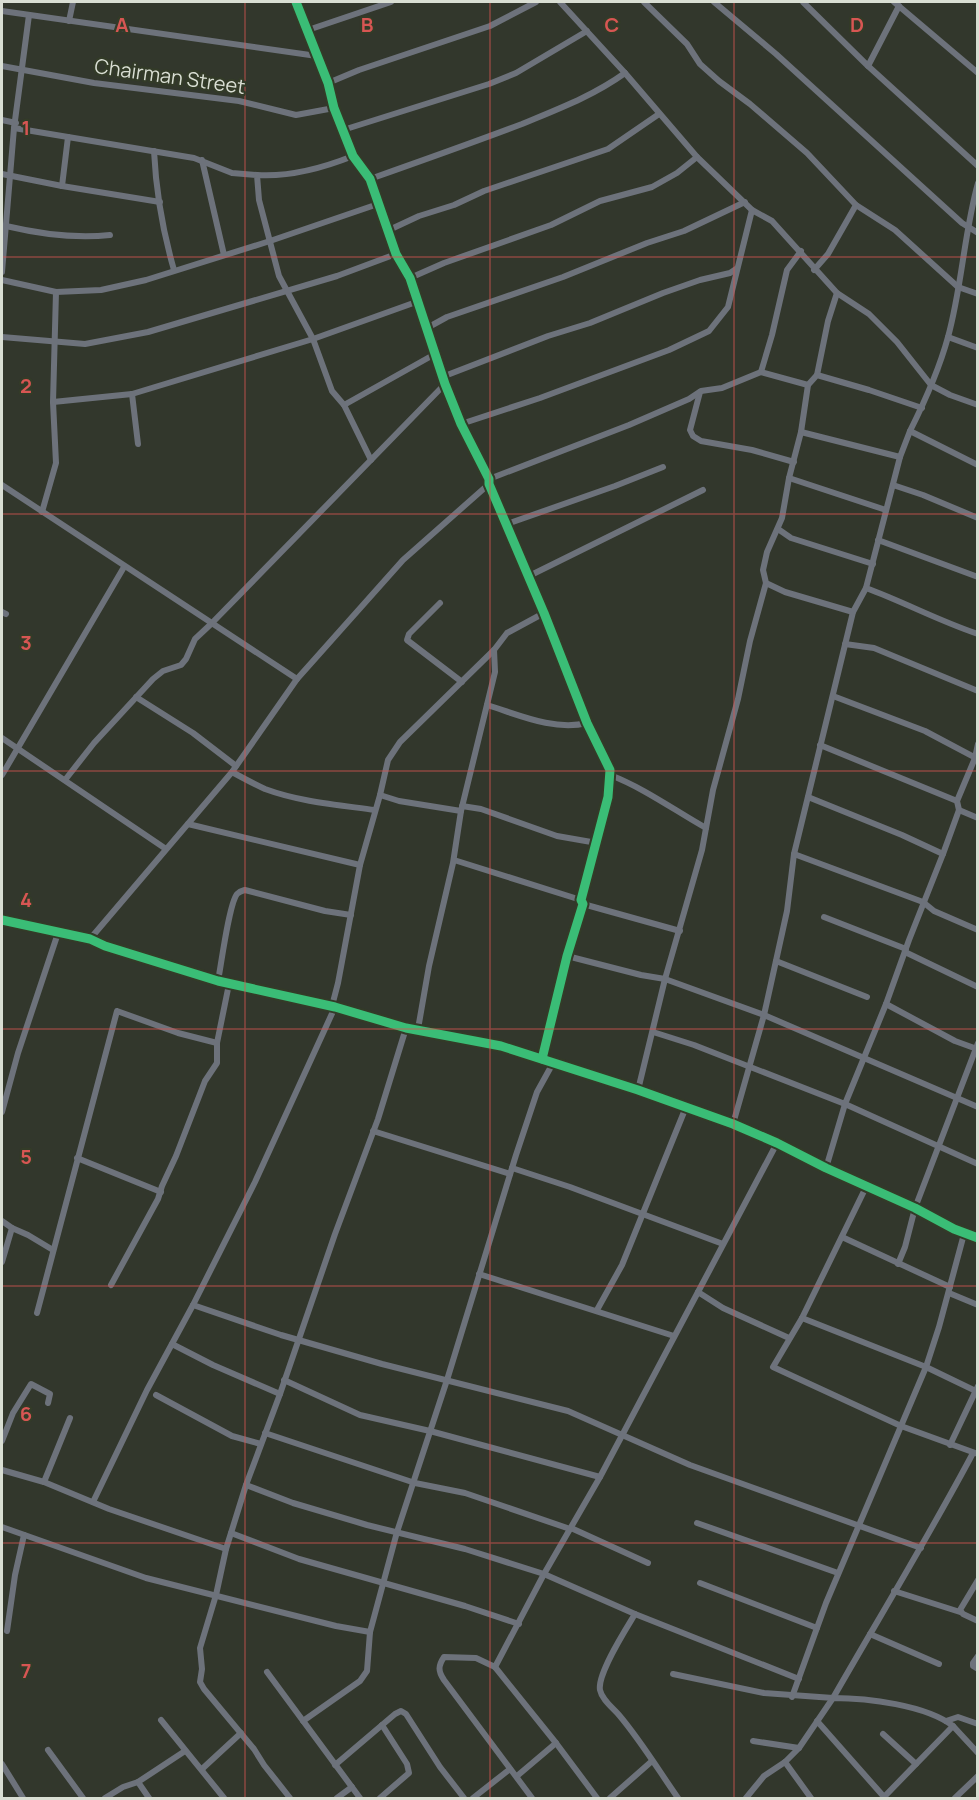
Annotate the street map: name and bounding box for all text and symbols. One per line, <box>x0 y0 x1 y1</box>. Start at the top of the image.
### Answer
text: A <box>115 11 129 38</box>
text: B <box>361 11 374 38</box>
text: C <box>605 11 619 38</box>
text: D <box>850 11 864 38</box>
street label: Chairman Street <box>93 52 247 100</box>
text: 1 <box>22 114 30 141</box>
text: 2 <box>20 372 32 399</box>
text: 3 <box>20 629 32 656</box>
text: 4 <box>20 886 32 913</box>
text: 5 <box>20 1143 32 1170</box>
text: 6 <box>20 1400 32 1427</box>
text: 7 <box>21 1657 31 1684</box>

